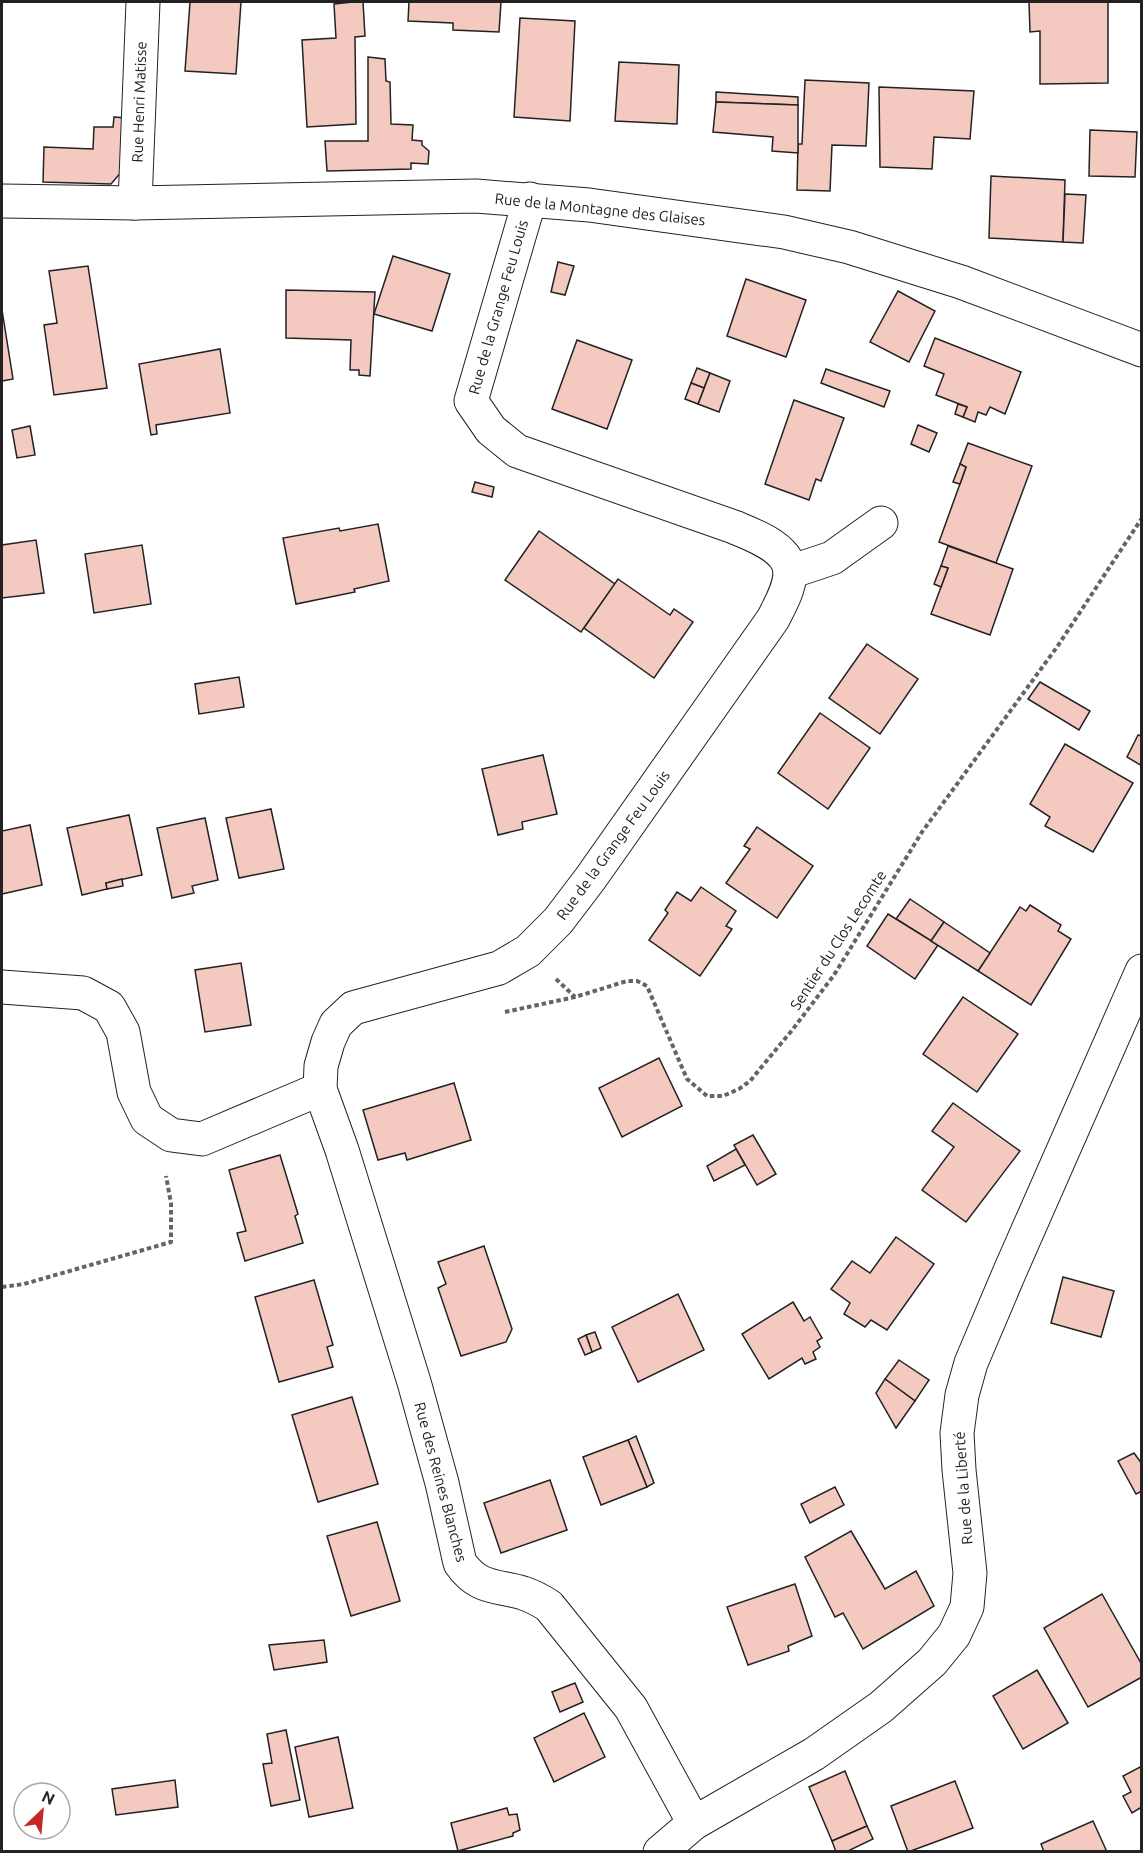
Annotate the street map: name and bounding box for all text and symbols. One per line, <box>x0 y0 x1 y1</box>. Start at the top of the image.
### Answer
street label: Rue Henri Matisse <box>128 41 150 163</box>
street label: Rue de la Montagne des Glaises <box>494 189 706 229</box>
street label: Rue de la Grange Feu Louis <box>465 218 531 396</box>
street label: Rue de la Grange Feu Louis <box>553 767 673 923</box>
street label: Sentier du Clos Lecomte <box>786 867 890 1013</box>
street label: Rue des Reines Blanches <box>411 1400 471 1564</box>
street label: Rue de la Liberté <box>951 1431 975 1545</box>
north arrow <box>12 1781 72 1841</box>
text: N <box>39 1787 58 1808</box>

